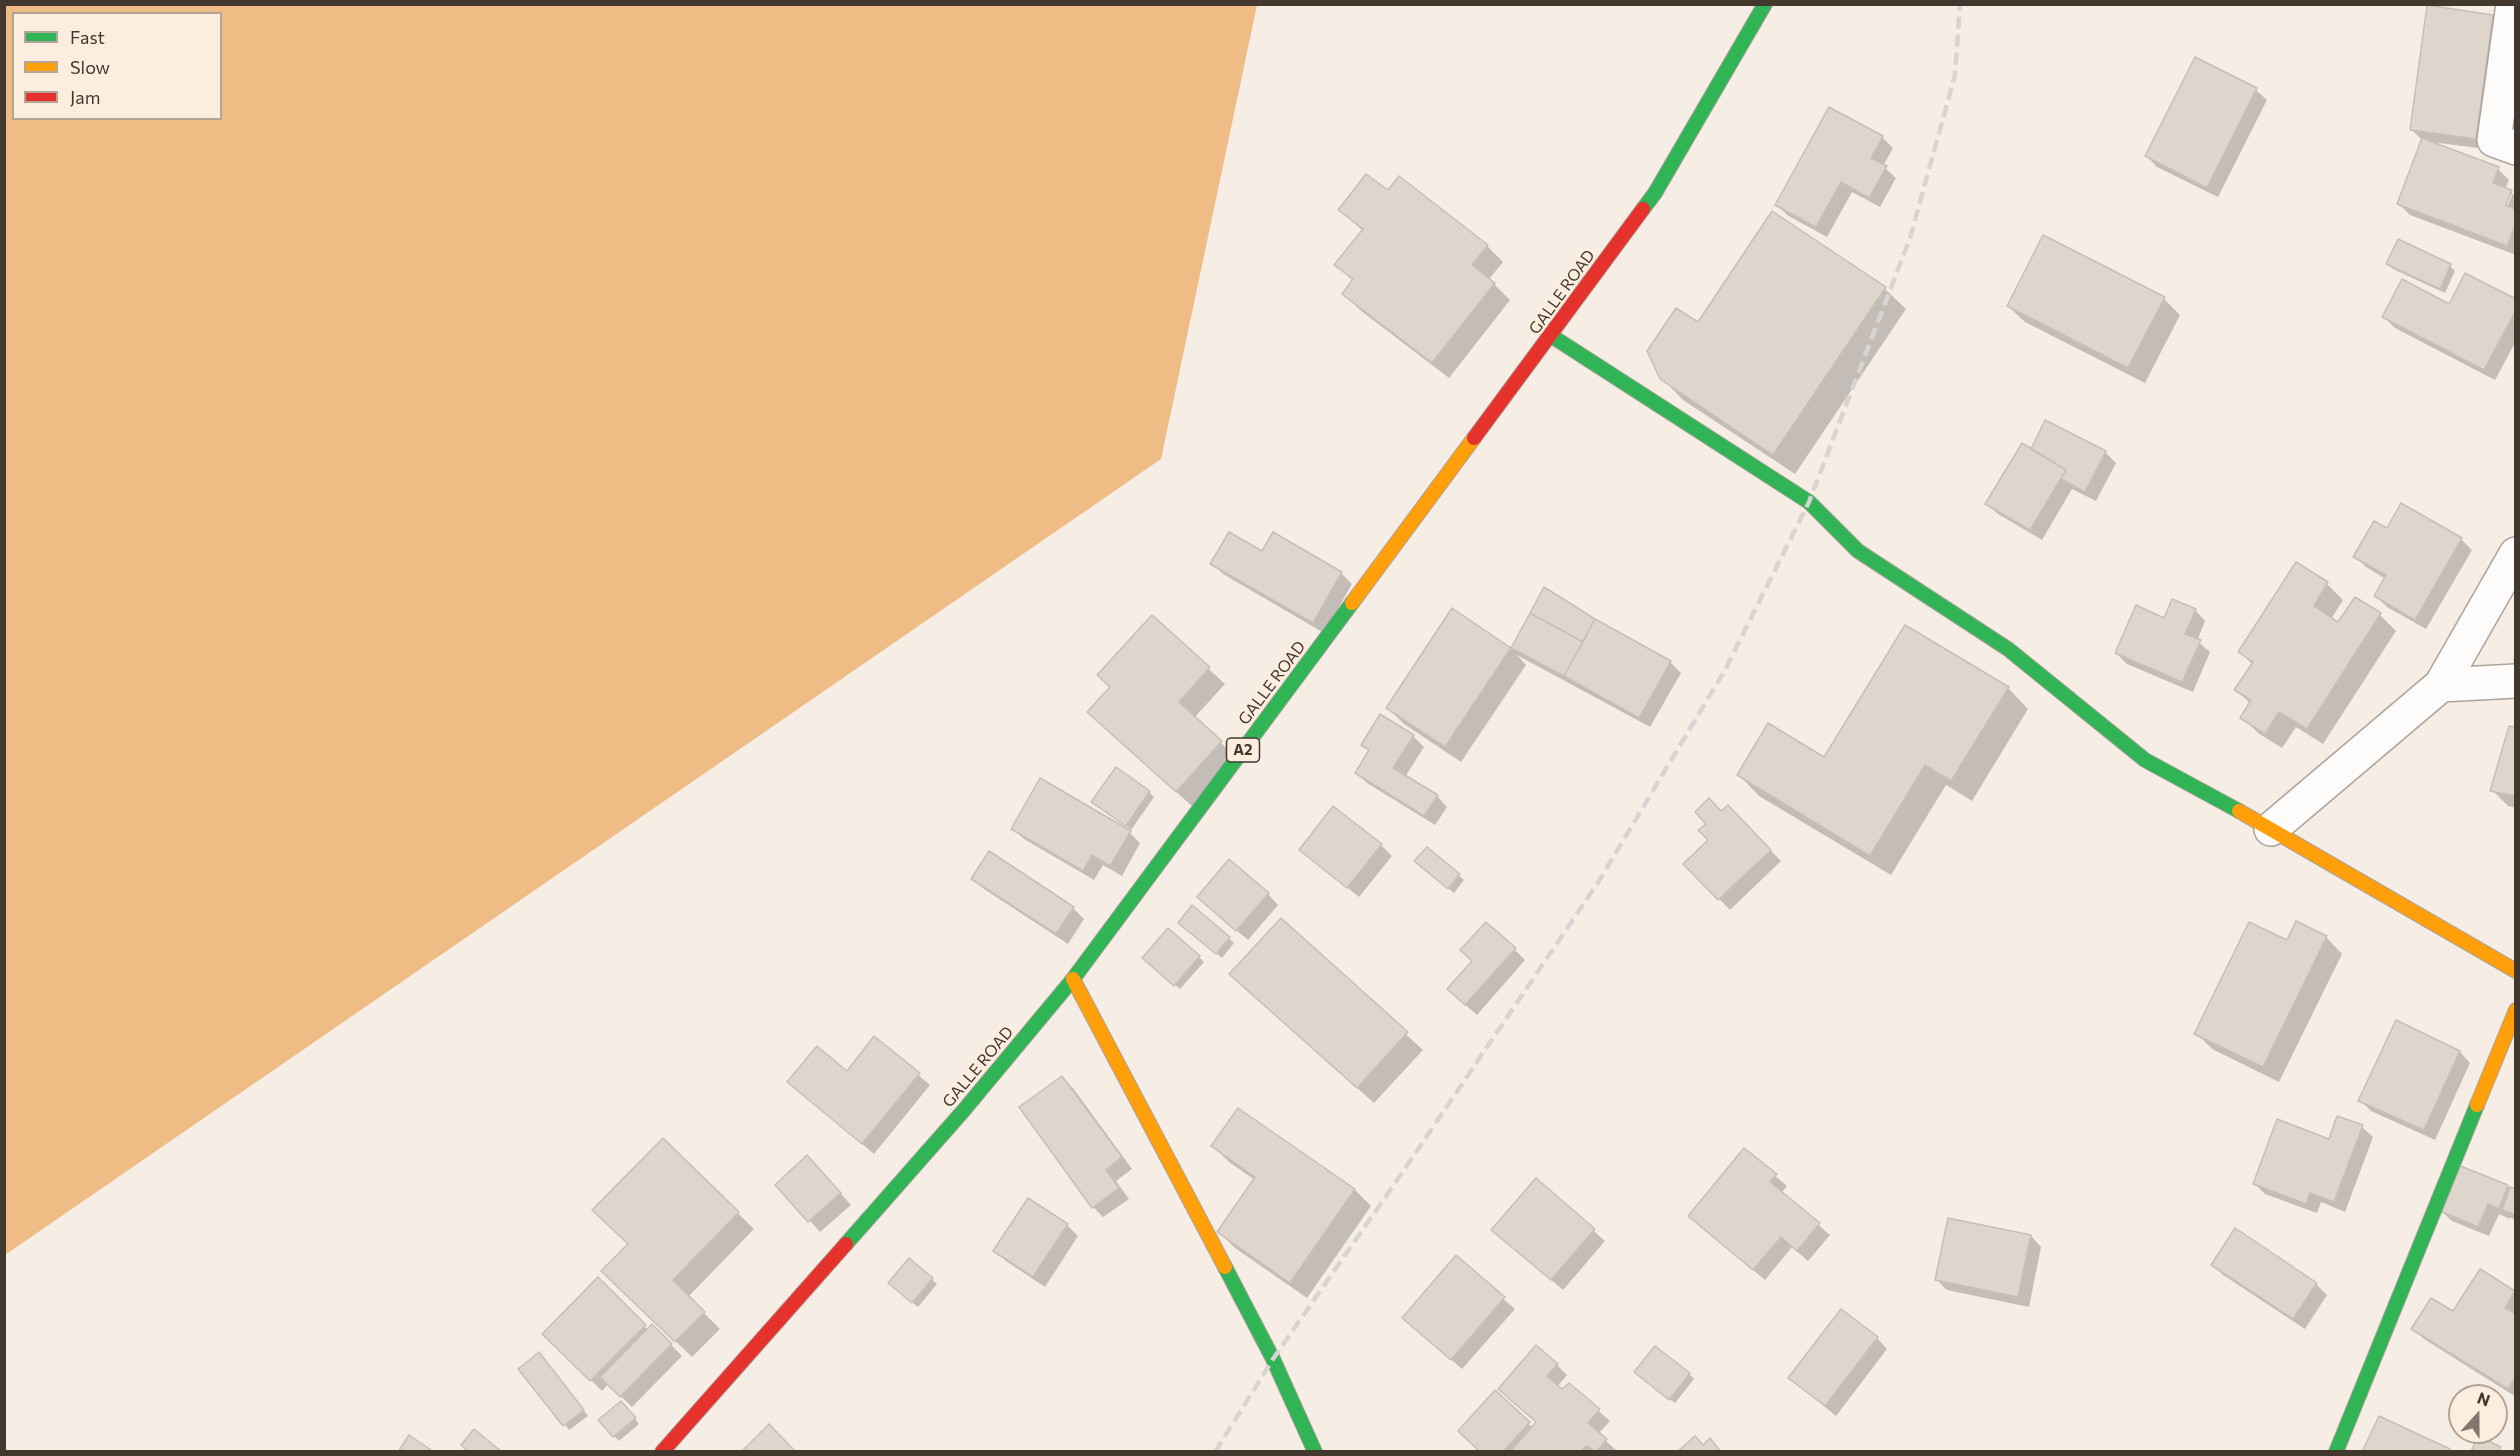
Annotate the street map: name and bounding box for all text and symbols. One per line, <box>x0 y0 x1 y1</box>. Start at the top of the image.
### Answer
legend <box>12 12 222 120</box>
text: Fast <box>70 26 105 48</box>
text: Slow <box>70 56 110 78</box>
text: Jam <box>70 86 100 108</box>
street label: GALLE ROAD <box>1525 246 1599 338</box>
street label: GALLE ROAD <box>1234 637 1310 729</box>
road number: A2 <box>1226 738 1260 762</box>
street label: GALLE ROAD <box>939 1023 1017 1111</box>
north arrow <box>2448 1384 2508 1444</box>
text: N <box>2475 1388 2493 1410</box>

